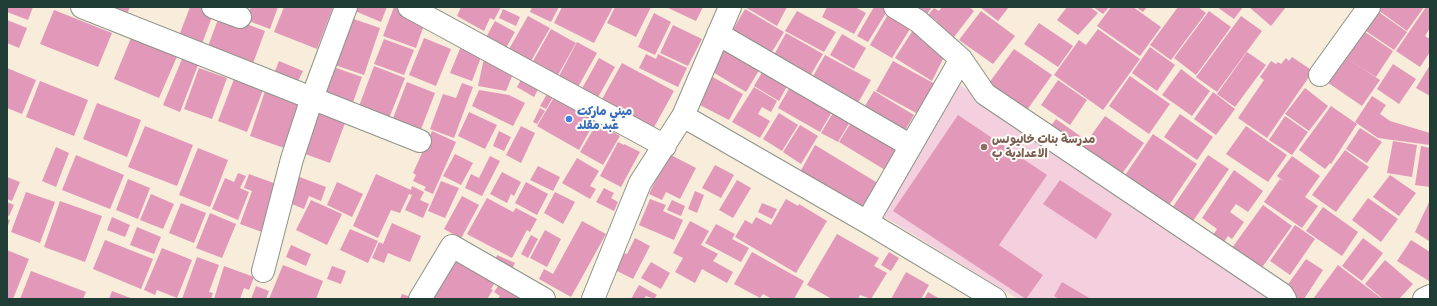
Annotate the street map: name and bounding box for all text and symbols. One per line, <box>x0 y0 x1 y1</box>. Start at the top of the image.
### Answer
place label: ميني ماركت عبد مقلد <box>577 105 632 133</box>
marker: ميني ماركت عبد مقلد <box>564 114 574 124</box>
place label: مدرسة بنات خانيونس الاعدادية ب <box>992 133 1095 161</box>
marker: مدرسة بنات خانيونس الاعدادية ب <box>979 142 989 152</box>

